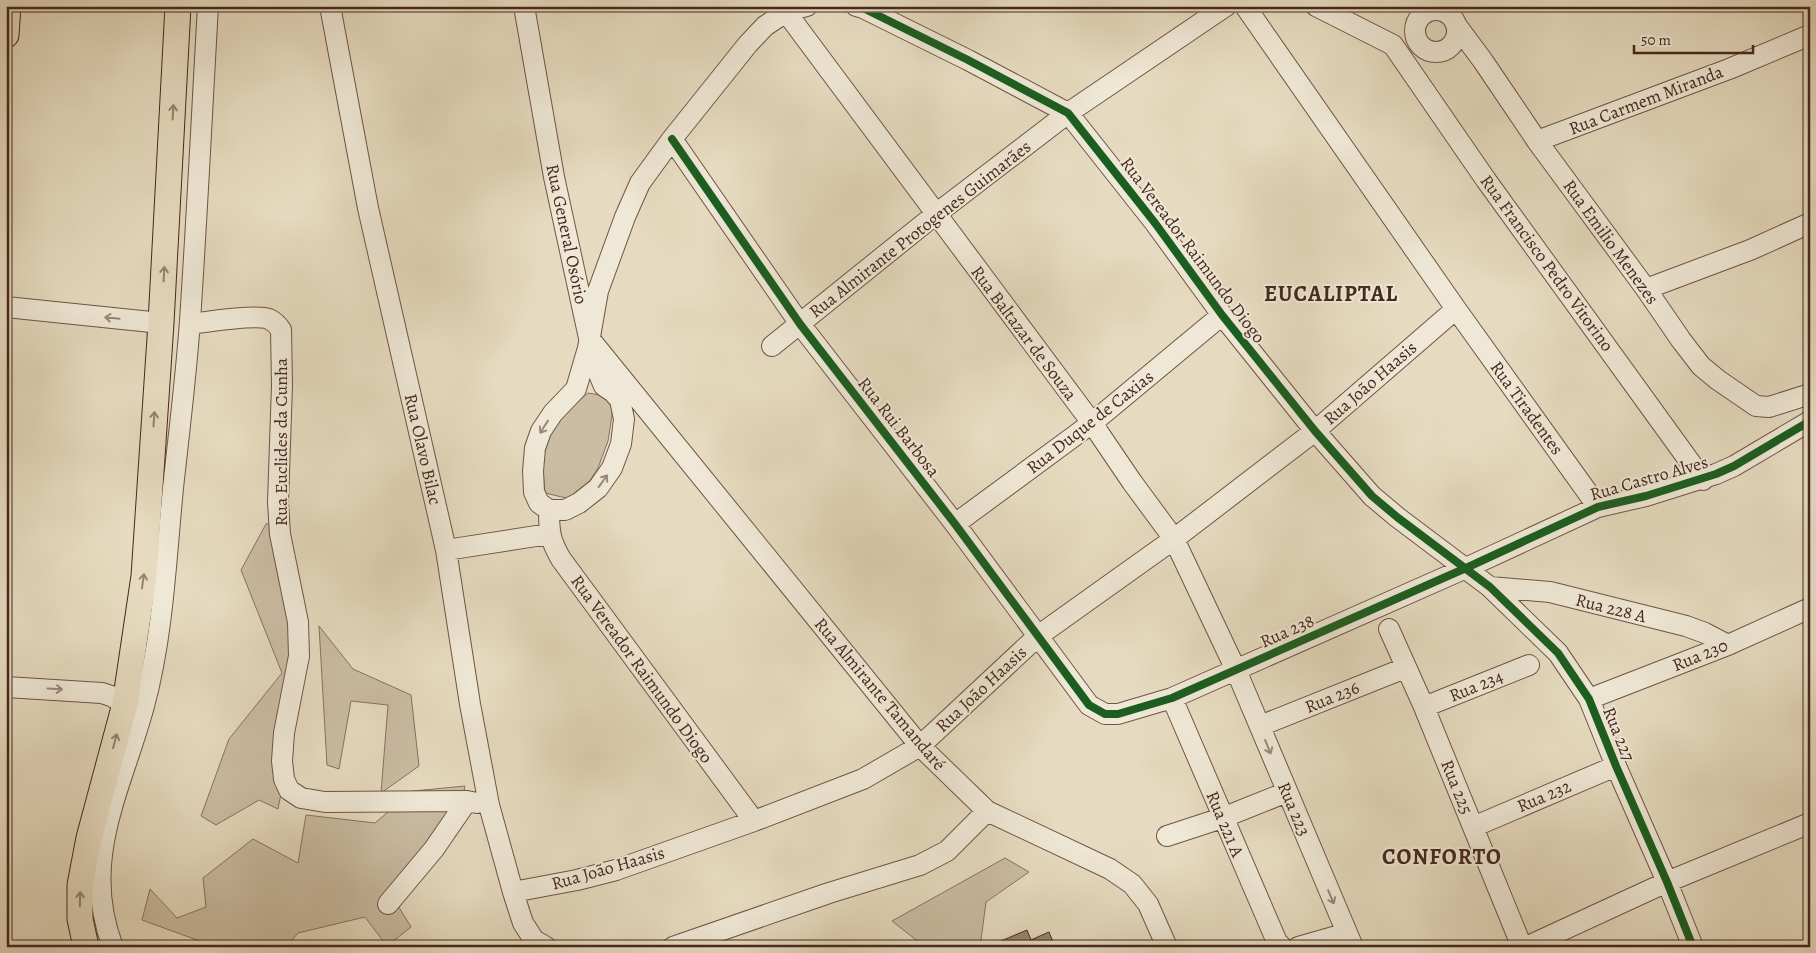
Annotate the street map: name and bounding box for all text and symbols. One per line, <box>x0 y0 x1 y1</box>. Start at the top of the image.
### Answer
scale bar <box>1634 22 1752 54</box>
text: 50 m <box>1641 30 1671 50</box>
street label: Rua Carmem Miranda <box>1565 59 1727 140</box>
one-way arrow <box>168 104 177 120</box>
street label: Rua Almirante Protogenes Guimarães <box>804 135 1036 323</box>
street label: Rua Vereador Raimundo Diogo <box>1115 152 1271 348</box>
street label: Rua General Osório <box>540 162 594 306</box>
street label: Rua Francisco Pedro Vitorino <box>1475 170 1619 356</box>
street label: Rua Emilio Menezes <box>1558 175 1664 309</box>
street label: Rua Baltazar de Souza <box>965 261 1083 406</box>
one-way arrow <box>159 267 168 283</box>
district label: EUCALIPTAL <box>1264 279 1398 309</box>
one-way arrow <box>105 313 121 323</box>
street label: Rua João Haasis <box>1318 336 1422 430</box>
street label: Rua Tiradentes <box>1485 356 1569 460</box>
street label: Rua Euclides da Cunha <box>269 357 293 526</box>
street label: Rua Duque de Caxias <box>1021 365 1159 479</box>
street label: Rua Rui Barbosa <box>852 372 946 482</box>
street label: Rua Olavo Bilac <box>399 391 447 507</box>
one-way arrow <box>150 411 159 427</box>
one-way arrow <box>539 419 549 433</box>
street label: Rua Castro Alves <box>1587 450 1711 506</box>
one-way arrow <box>598 474 608 488</box>
street label: Rua Vereador Raimundo Diogo <box>565 570 719 768</box>
one-way arrow <box>138 573 148 589</box>
street label: Rua 228 A <box>1573 588 1649 628</box>
street label: Rua 238 <box>1256 608 1318 654</box>
street label: Rua Almirante Tamandaré <box>809 612 951 776</box>
street label: Rua 230 <box>1669 633 1731 677</box>
street label: Rua João Haasis <box>930 640 1032 738</box>
street label: Rua 234 <box>1445 664 1507 708</box>
street label: Rua 236 <box>1301 675 1363 719</box>
one-way arrow <box>47 685 63 694</box>
street label: Rua 227 <box>1597 703 1641 765</box>
one-way arrow <box>111 733 120 749</box>
one-way arrow <box>1264 739 1274 754</box>
street label: Rua 225 <box>1435 756 1479 818</box>
street label: Rua 232 <box>1513 774 1575 818</box>
street label: Rua 223 <box>1272 778 1316 840</box>
street label: Rua 221 A <box>1200 787 1250 861</box>
street label: Rua João Haasis <box>549 840 667 896</box>
district label: CONFORTO <box>1382 842 1502 872</box>
one-way arrow <box>1327 889 1337 904</box>
one-way arrow <box>75 891 85 908</box>

